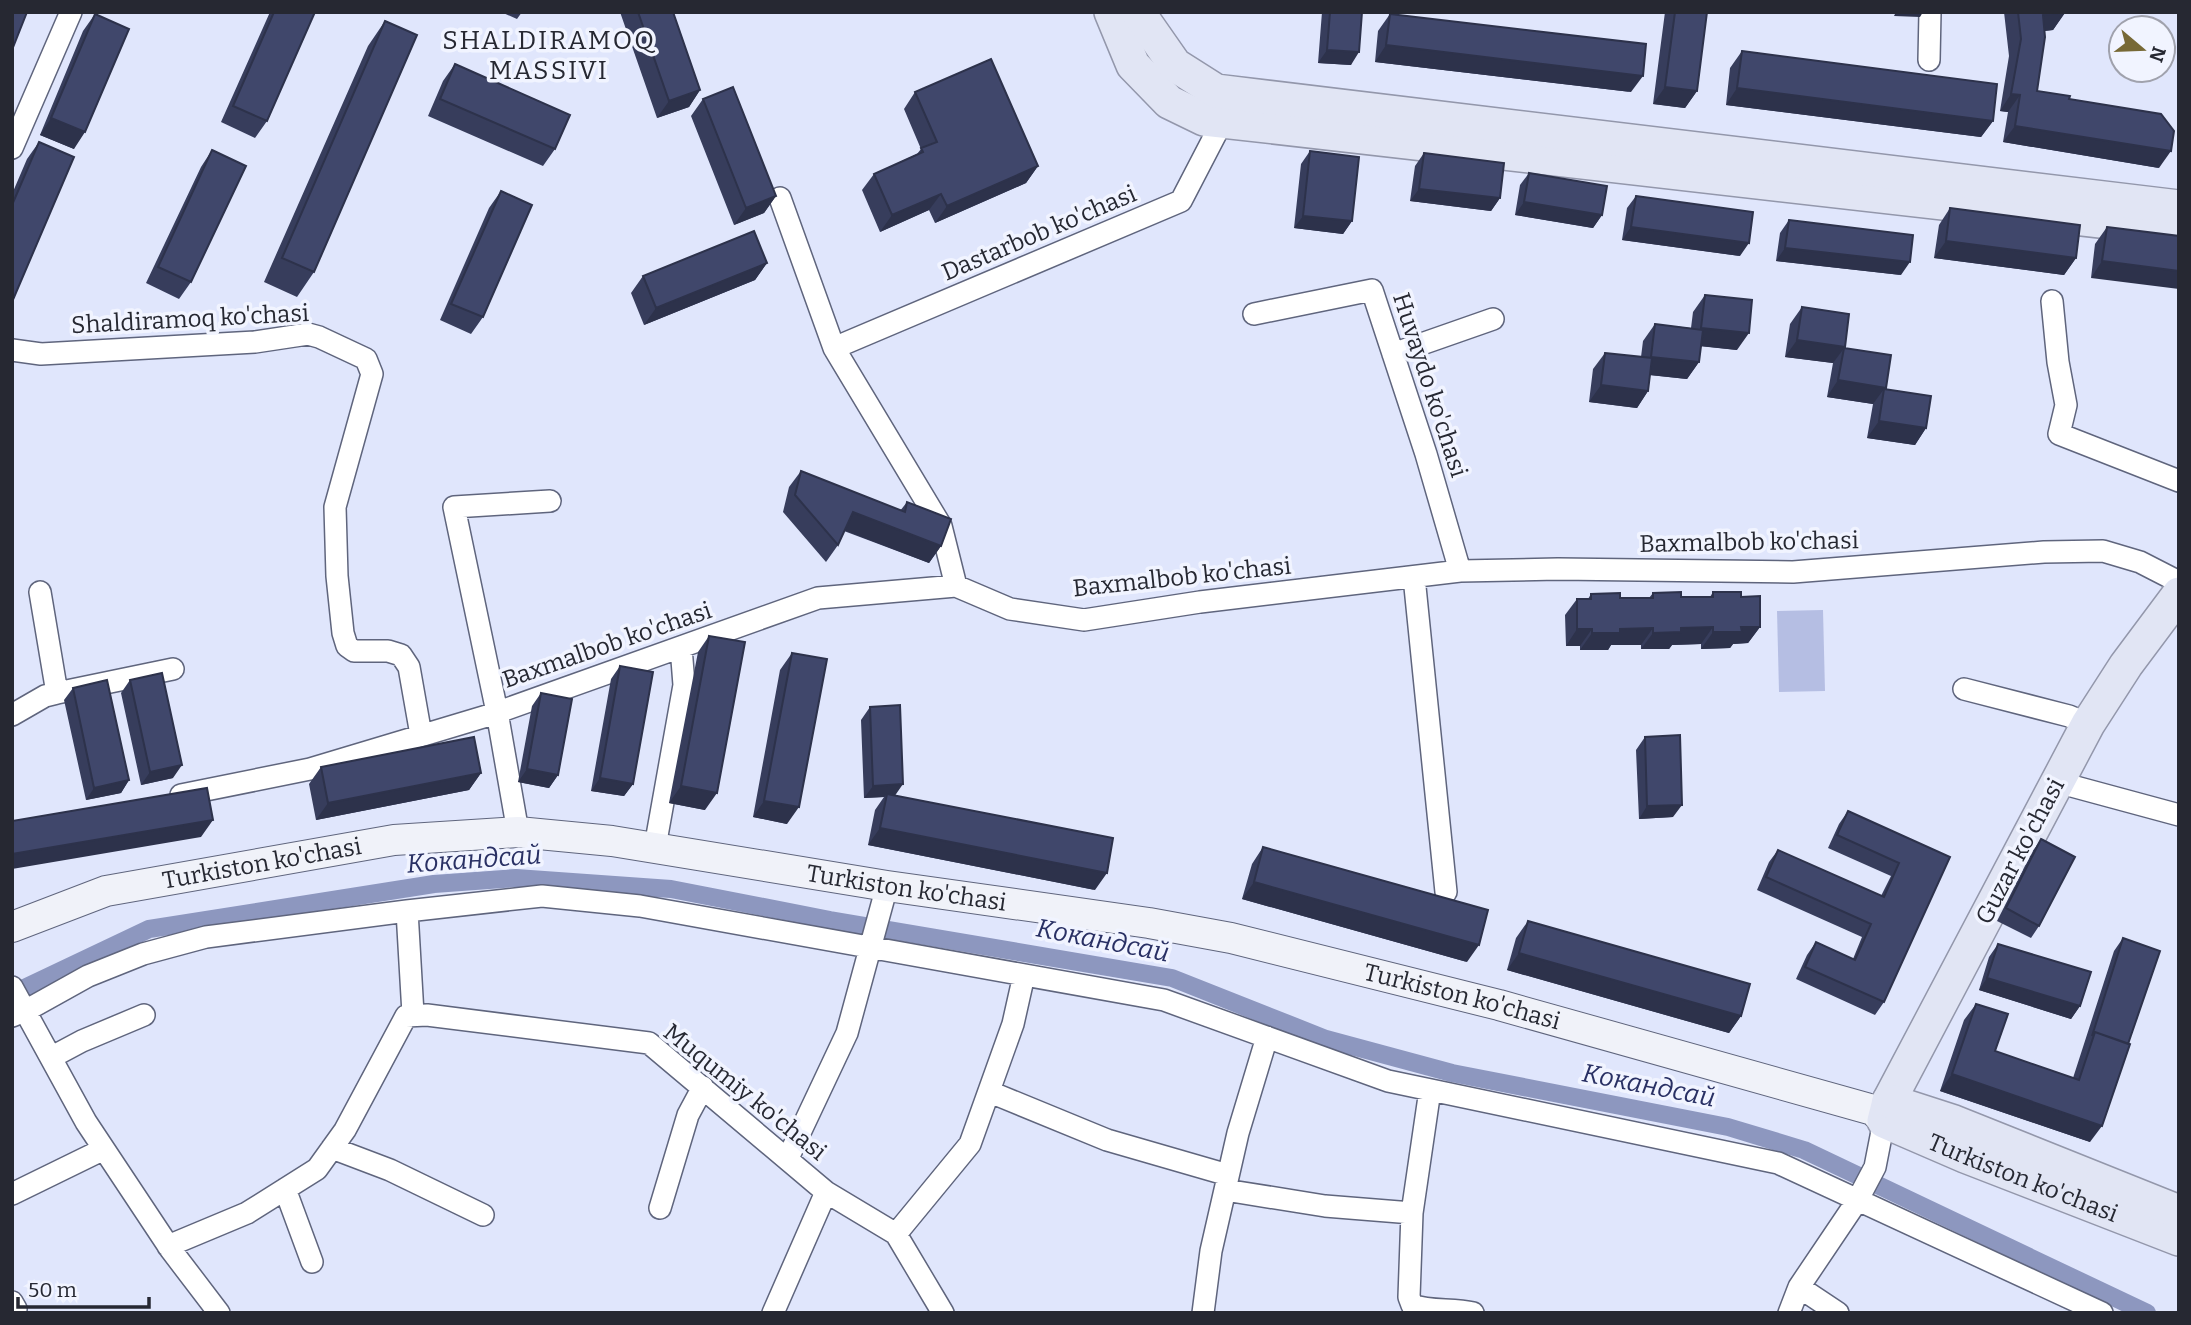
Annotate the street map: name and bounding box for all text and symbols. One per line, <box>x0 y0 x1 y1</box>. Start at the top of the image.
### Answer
north arrow <box>2107 14 2177 84</box>
district label: SHALDIRAMOQ MASSIVI <box>442 25 656 86</box>
text: N <box>2144 44 2171 65</box>
street label: Dastarbob ko'chasi <box>938 179 1140 287</box>
street label: Huvaydo ko'chasi <box>1387 289 1473 481</box>
street label: Shaldiramoq ko'chasi <box>70 299 310 339</box>
street label: Baxmalbob ko'chasi <box>1639 526 1859 558</box>
street label: Baxmalbob ko'chasi <box>1071 552 1293 602</box>
street label: Baxmalbob ko'chasi <box>499 596 715 694</box>
street label: Guzar ko'chasi <box>1970 773 2070 929</box>
street label: Turkiston ko'chasi <box>160 832 364 895</box>
water label: Кокандсай <box>406 839 542 880</box>
street label: Turkiston ko'chasi <box>804 859 1008 917</box>
water label: Кокандсай <box>1034 912 1172 969</box>
street label: Turkiston ko'chasi <box>1361 958 1564 1036</box>
street label: Muqumiy ko'chasi <box>658 1018 832 1166</box>
water label: Кокандсай <box>1580 1057 1718 1114</box>
street label: Turkiston ko'chasi <box>1924 1128 2122 1228</box>
scale bar <box>18 1266 149 1310</box>
text: 50 m <box>28 1277 77 1303</box>

